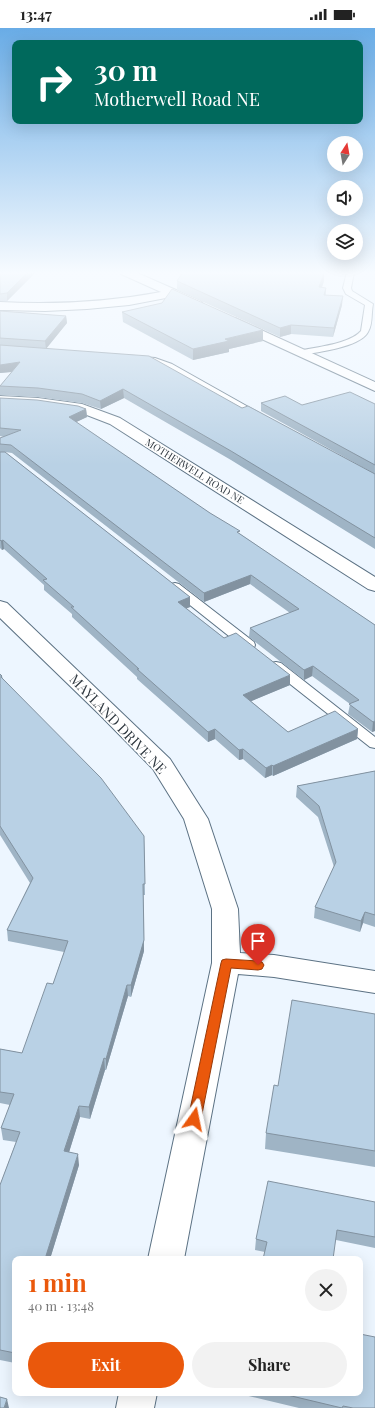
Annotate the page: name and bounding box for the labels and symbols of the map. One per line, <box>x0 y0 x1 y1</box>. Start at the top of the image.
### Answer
north arrow <box>327 136 363 172</box>
street label: MOTHERWELL ROAD NE <box>143 435 247 507</box>
street label: MAYLAND DRIVE NE <box>66 670 171 778</box>
pin <box>241 924 275 965</box>
position arrow <box>173 1098 215 1140</box>

